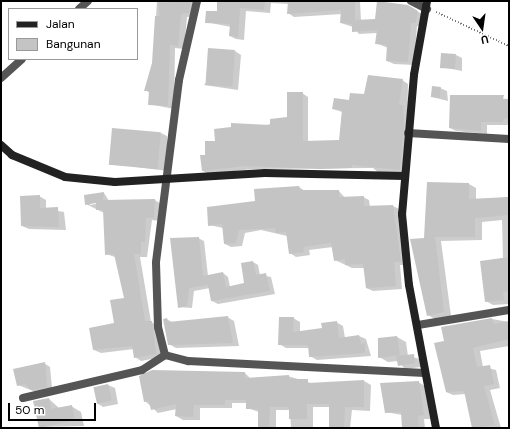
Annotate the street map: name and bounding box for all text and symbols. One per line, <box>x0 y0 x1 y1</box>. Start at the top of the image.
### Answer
legend <box>8 8 138 60</box>
north arrow <box>462 8 502 48</box>
text: Jalan <box>46 16 75 32</box>
text: U <box>479 32 490 47</box>
text: Bangunan <box>46 36 101 52</box>
scale bar <box>10 395 98 421</box>
text: 50 m <box>15 402 44 418</box>

